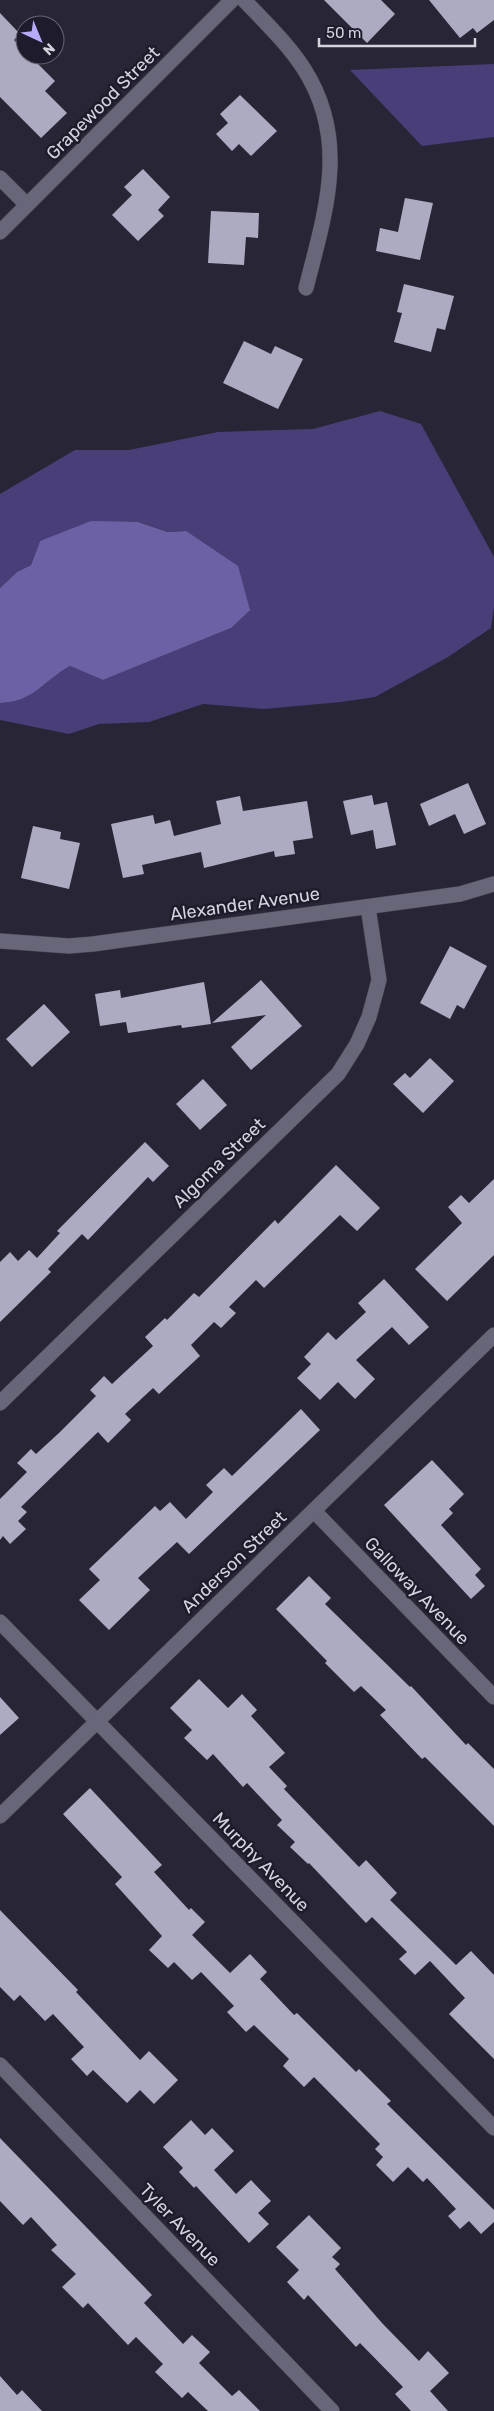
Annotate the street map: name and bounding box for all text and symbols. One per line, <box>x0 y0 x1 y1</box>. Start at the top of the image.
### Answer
north arrow <box>15 15 65 65</box>
scale bar <box>319 15 475 47</box>
text: 50 m <box>326 24 361 42</box>
text: N <box>39 39 58 59</box>
street label: Grapewood Street <box>42 42 164 164</box>
street label: Alexander Avenue <box>169 883 321 925</box>
street label: Algoma Street <box>168 1113 270 1213</box>
street label: Anderson Street <box>177 1506 291 1618</box>
street label: Galloway Avenue <box>360 1533 474 1649</box>
street label: Murphy Avenue <box>208 1808 314 1916</box>
street label: Tyler Avenue <box>135 2179 225 2271</box>

